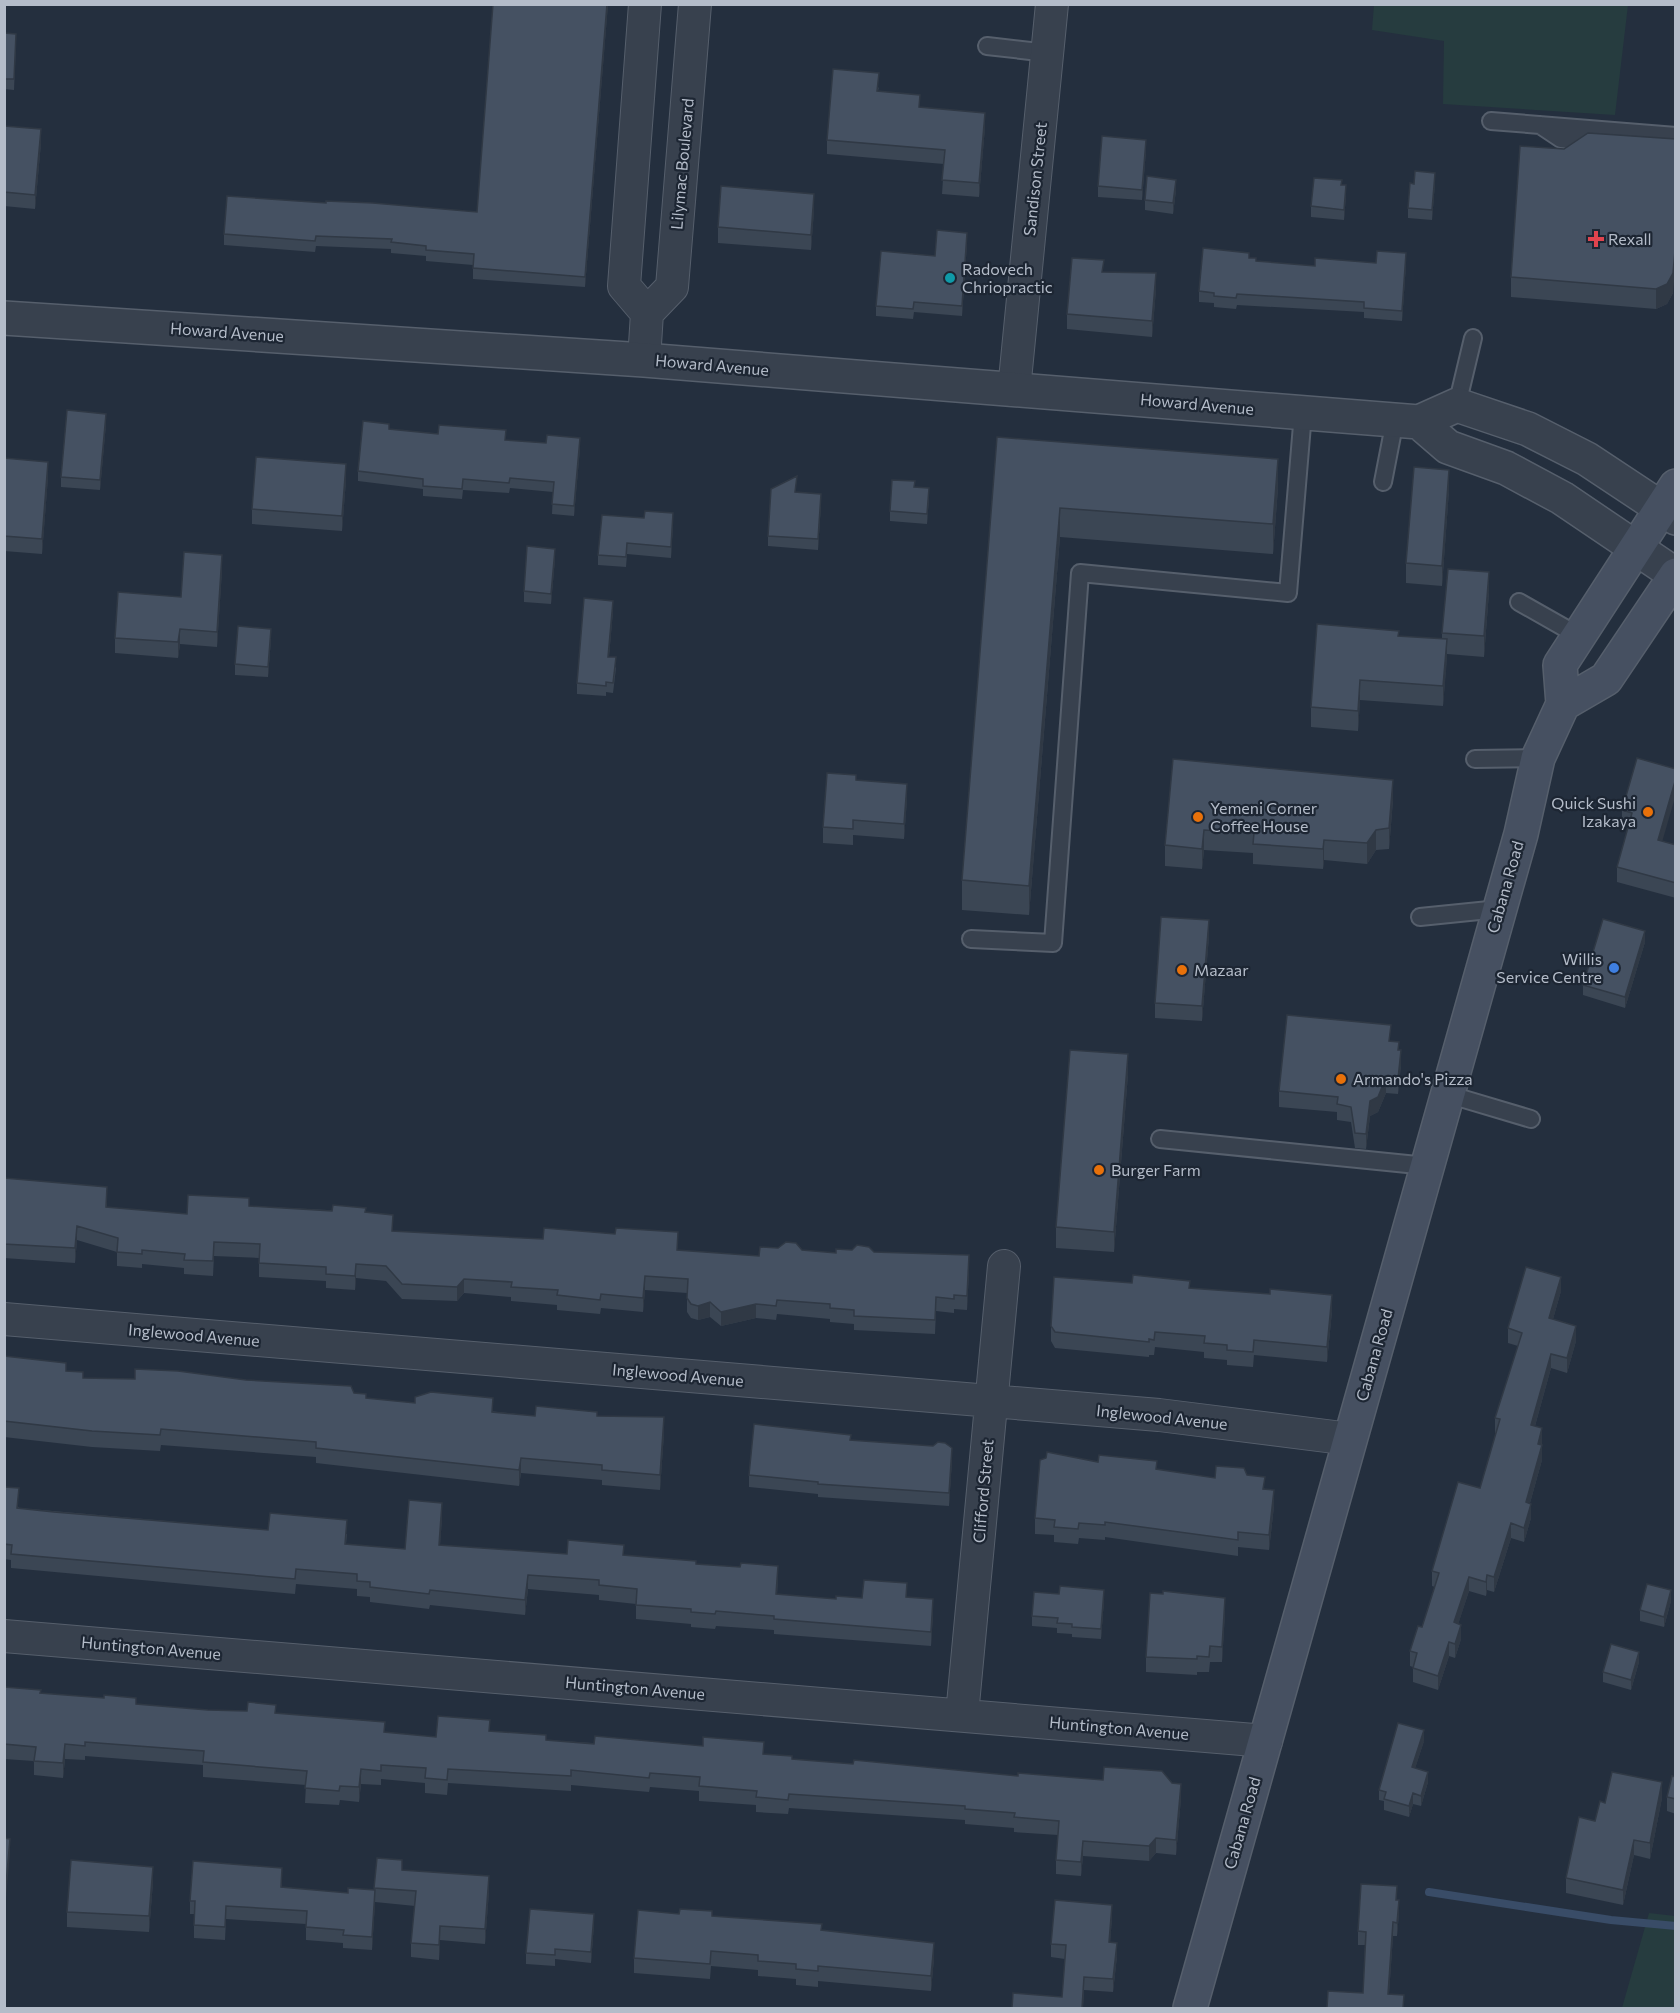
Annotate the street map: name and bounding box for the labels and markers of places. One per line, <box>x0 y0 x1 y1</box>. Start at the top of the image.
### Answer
place label: Rexall <box>1608 229 1652 248</box>
marker: Rexall <box>1589 232 1603 246</box>
place label: Radovech Chriopractic <box>962 259 1053 296</box>
marker: Radovech Chriopractic <box>943 271 957 285</box>
place label: Quick Sushi Izakaya <box>1551 793 1636 830</box>
place label: Yemeni Corner Coffee House <box>1210 798 1318 835</box>
marker: Quick Sushi Izakaya <box>1641 805 1655 819</box>
marker: Yemeni Corner Coffee House <box>1191 810 1205 824</box>
place label: Willis Service Centre <box>1496 949 1602 986</box>
place label: Mazaar <box>1194 960 1249 979</box>
marker: Willis Service Centre <box>1607 961 1621 975</box>
marker: Mazaar <box>1175 963 1189 977</box>
place label: Armando's Pizza <box>1353 1069 1473 1088</box>
marker: Armando's Pizza <box>1334 1072 1348 1086</box>
place label: Burger Farm <box>1111 1160 1201 1179</box>
marker: Burger Farm <box>1092 1163 1106 1177</box>

